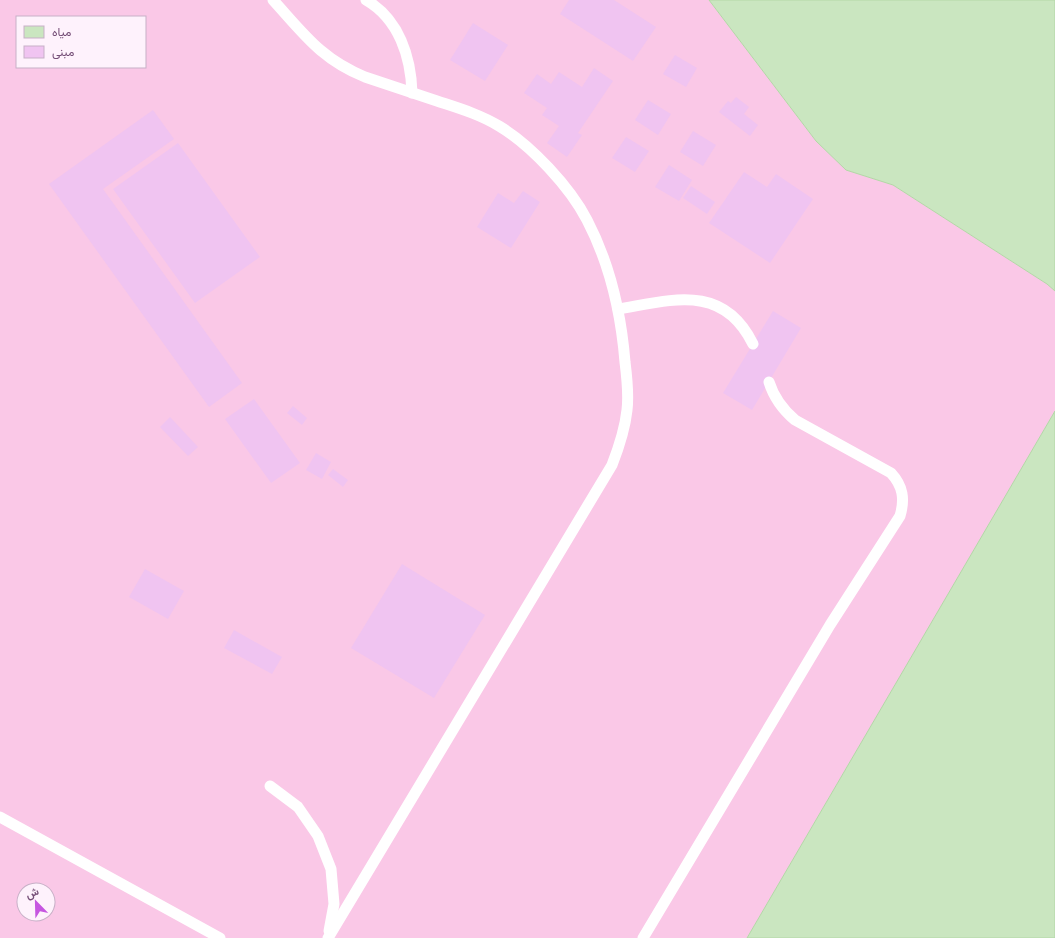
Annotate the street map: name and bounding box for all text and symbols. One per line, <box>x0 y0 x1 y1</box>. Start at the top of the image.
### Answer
legend <box>16 16 146 68</box>
text: مياه <box>52 24 71 39</box>
text: مبنى <box>52 44 74 60</box>
north arrow <box>16 882 56 922</box>
text: ش <box>23 884 41 902</box>

